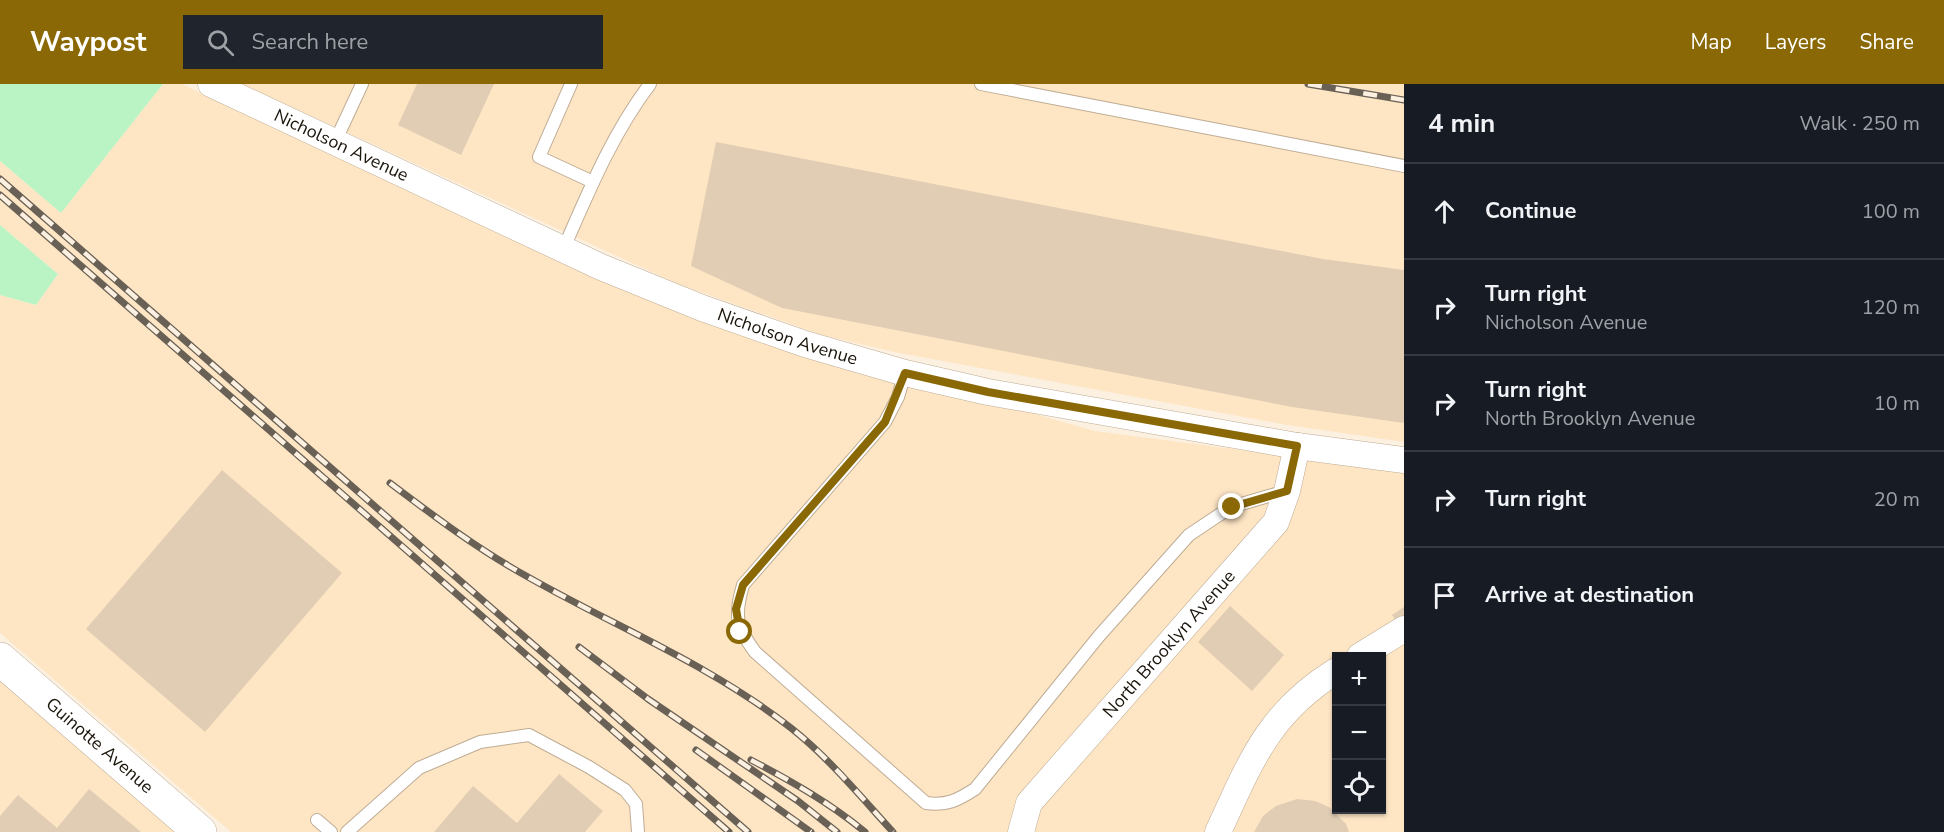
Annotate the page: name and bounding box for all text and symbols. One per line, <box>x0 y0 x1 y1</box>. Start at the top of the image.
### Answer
search box <box>183 15 603 69</box>
text: Waypost <box>30 23 147 61</box>
icon: search <box>204 26 237 59</box>
text: Search here <box>252 27 368 57</box>
text: Map <box>1690 28 1732 56</box>
text: Layers <box>1765 28 1826 56</box>
text: Share <box>1859 28 1914 56</box>
street label: Nicholson Avenue <box>270 103 413 187</box>
text: 4 min <box>1428 106 1495 141</box>
text: Walk · 250 m <box>1800 110 1920 137</box>
icon: ahead <box>1428 195 1461 228</box>
text: Continue <box>1485 196 1576 226</box>
text: 100 m <box>1862 198 1920 225</box>
text: Turn right <box>1485 279 1586 309</box>
icon: right <box>1428 291 1461 324</box>
text: 120 m <box>1862 294 1920 321</box>
street label: Nicholson Avenue <box>714 302 860 371</box>
text: Nicholson Avenue <box>1485 309 1647 336</box>
text: Turn right <box>1485 375 1586 405</box>
icon: right <box>1428 387 1461 420</box>
text: 10 m <box>1874 390 1920 417</box>
text: North Brooklyn Avenue <box>1485 405 1695 432</box>
icon: right <box>1428 483 1461 516</box>
text: Turn right <box>1485 484 1586 514</box>
text: 20 m <box>1874 486 1920 513</box>
route end <box>1218 493 1244 519</box>
street label: North Brooklyn Avenue <box>1097 565 1240 723</box>
icon: arrive <box>1428 579 1461 612</box>
text: Arrive at destination <box>1485 580 1694 610</box>
route start <box>726 618 752 644</box>
map controls <box>1332 652 1386 814</box>
button: + <box>1332 652 1386 706</box>
street label: Guinotte Avenue <box>41 692 159 799</box>
button: − <box>1332 706 1386 760</box>
button: locate <box>1332 760 1386 814</box>

